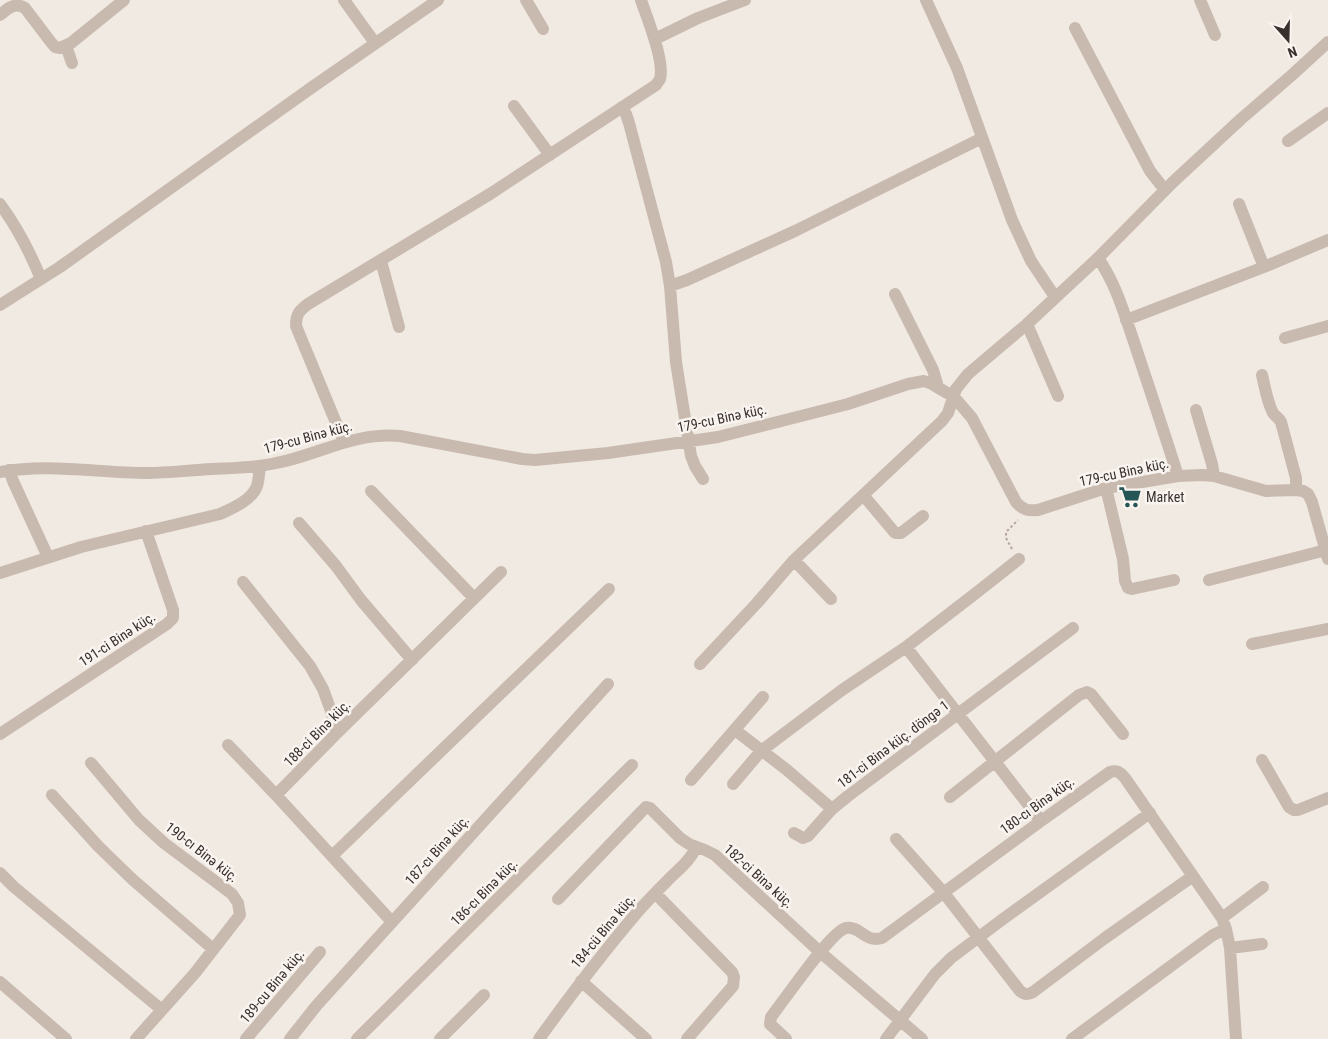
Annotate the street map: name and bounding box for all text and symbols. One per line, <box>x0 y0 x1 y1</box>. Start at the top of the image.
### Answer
north arrow <box>1263 15 1313 65</box>
text: N <box>1286 43 1299 61</box>
street label: 179-cu Binə küç. <box>676 401 768 435</box>
street label: 179-cu Binə küç. <box>262 417 354 457</box>
street label: 179-cu Binə küç. <box>1078 455 1170 489</box>
supermarket icon: Market <box>1117 484 1143 510</box>
place label: Market <box>1146 489 1184 505</box>
street label: 191-ci Binə küç. <box>76 608 158 670</box>
street label: 188-ci Binə küç. <box>280 696 354 770</box>
street label: 181-ci Binə küç. döngə 1 <box>834 697 952 791</box>
street label: 180-cı Binə küç. <box>997 773 1077 837</box>
street label: 187-cı Binə küç. <box>402 812 472 888</box>
street label: 190-cı Binə küç. <box>162 819 242 885</box>
street label: 182-ci Binə küç. <box>721 841 797 911</box>
street label: 186-cı Binə küç. <box>447 855 521 929</box>
street label: 184-cü Binə küç. <box>568 891 638 971</box>
street label: 189-cu Binə küç. <box>237 946 307 1026</box>

